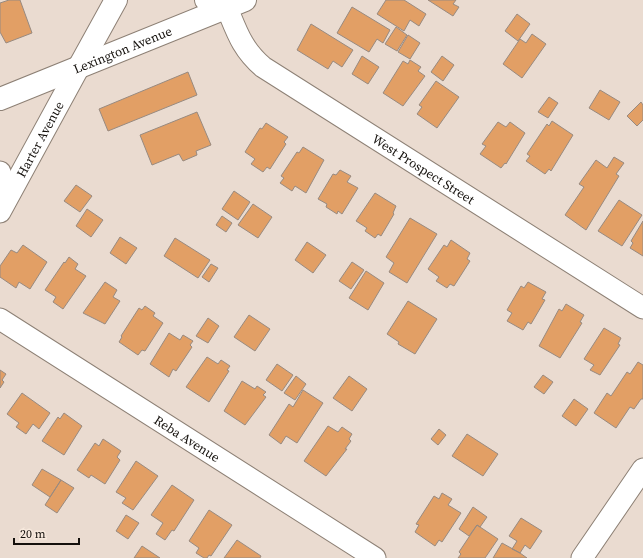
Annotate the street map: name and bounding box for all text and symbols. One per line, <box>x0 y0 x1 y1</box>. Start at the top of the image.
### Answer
street label: Lexington Avenue <box>71 22 174 77</box>
street label: Harter Avenue <box>12 98 68 180</box>
street label: West Prospect Street <box>369 130 479 208</box>
street label: Reba Avenue <box>151 411 224 466</box>
scale bar <box>14 520 79 546</box>
text: 20 m <box>20 526 46 542</box>

